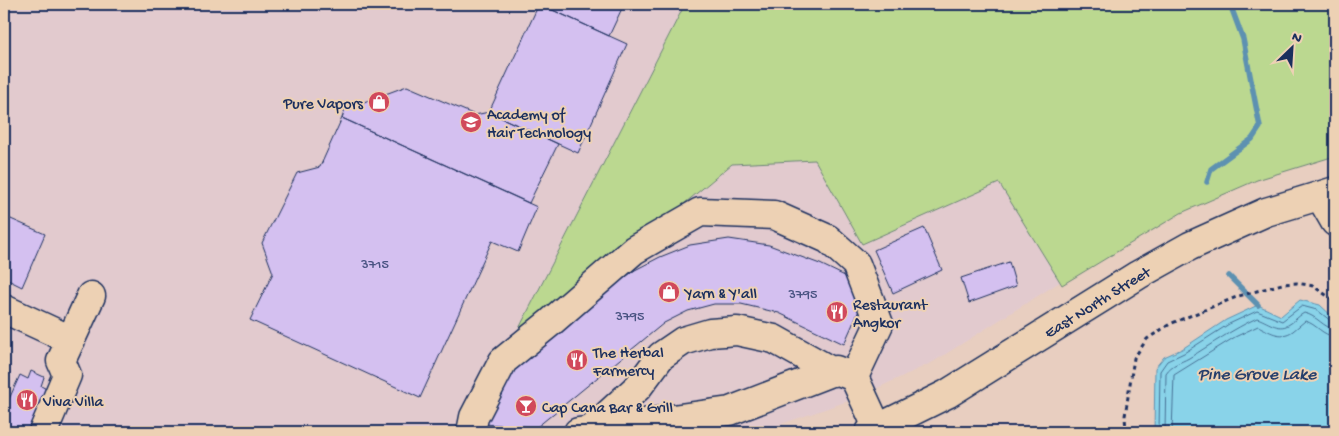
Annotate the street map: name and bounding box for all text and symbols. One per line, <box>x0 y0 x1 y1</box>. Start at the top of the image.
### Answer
north arrow <box>1266 22 1316 72</box>
text: N <box>1289 29 1304 48</box>
shop icon: Pure Vapors <box>367 90 391 114</box>
place label: Pure Vapors <box>282 96 364 115</box>
place label: Academy of Hair Technology <box>487 107 591 144</box>
school or university icon: Academy of Hair Technology <box>459 110 483 134</box>
house number: 3715 <box>360 257 389 274</box>
street label: East North Street <box>1042 263 1156 344</box>
shop icon: Yarn & Y'all <box>657 280 681 304</box>
place label: Yarn & Y'all <box>683 286 757 305</box>
house number: 3795 <box>788 287 817 304</box>
place label: Restaurant Angkor <box>853 297 929 334</box>
restaurant icon: Restaurant Angkor <box>825 300 849 324</box>
house number: 3795 <box>615 309 644 326</box>
place label: The Herbal Farmercy <box>592 345 664 382</box>
restaurant icon: The Herbal Farmercy <box>565 348 589 372</box>
water label: Pine Grove Lake <box>1198 365 1317 386</box>
restaurant icon: Viva Villa <box>15 388 39 412</box>
place label: Viva Villa <box>42 394 105 413</box>
bar icon: Cap Cana Bar & Grill <box>514 394 538 418</box>
place label: Cap Cana Bar & Grill <box>542 400 673 419</box>

